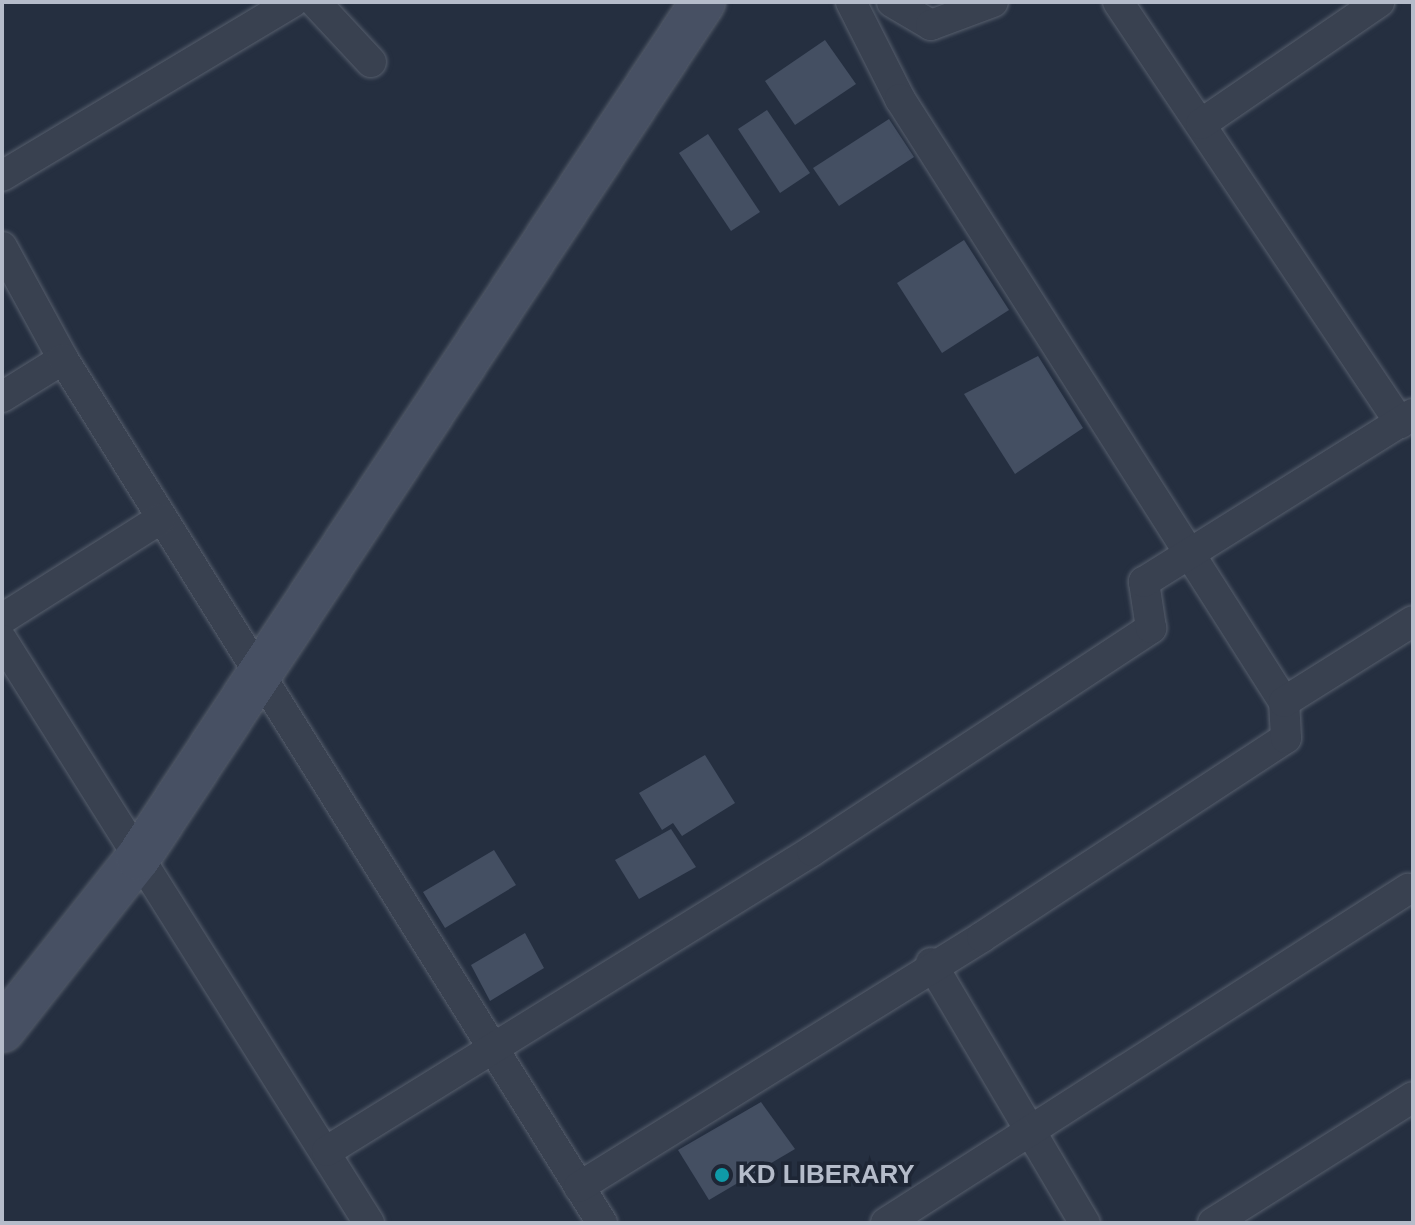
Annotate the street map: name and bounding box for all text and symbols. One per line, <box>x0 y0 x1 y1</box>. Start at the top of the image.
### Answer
place label: KD LIBERARY <box>738 1159 915 1191</box>
marker: KD LIBERARY <box>713 1166 731 1184</box>

